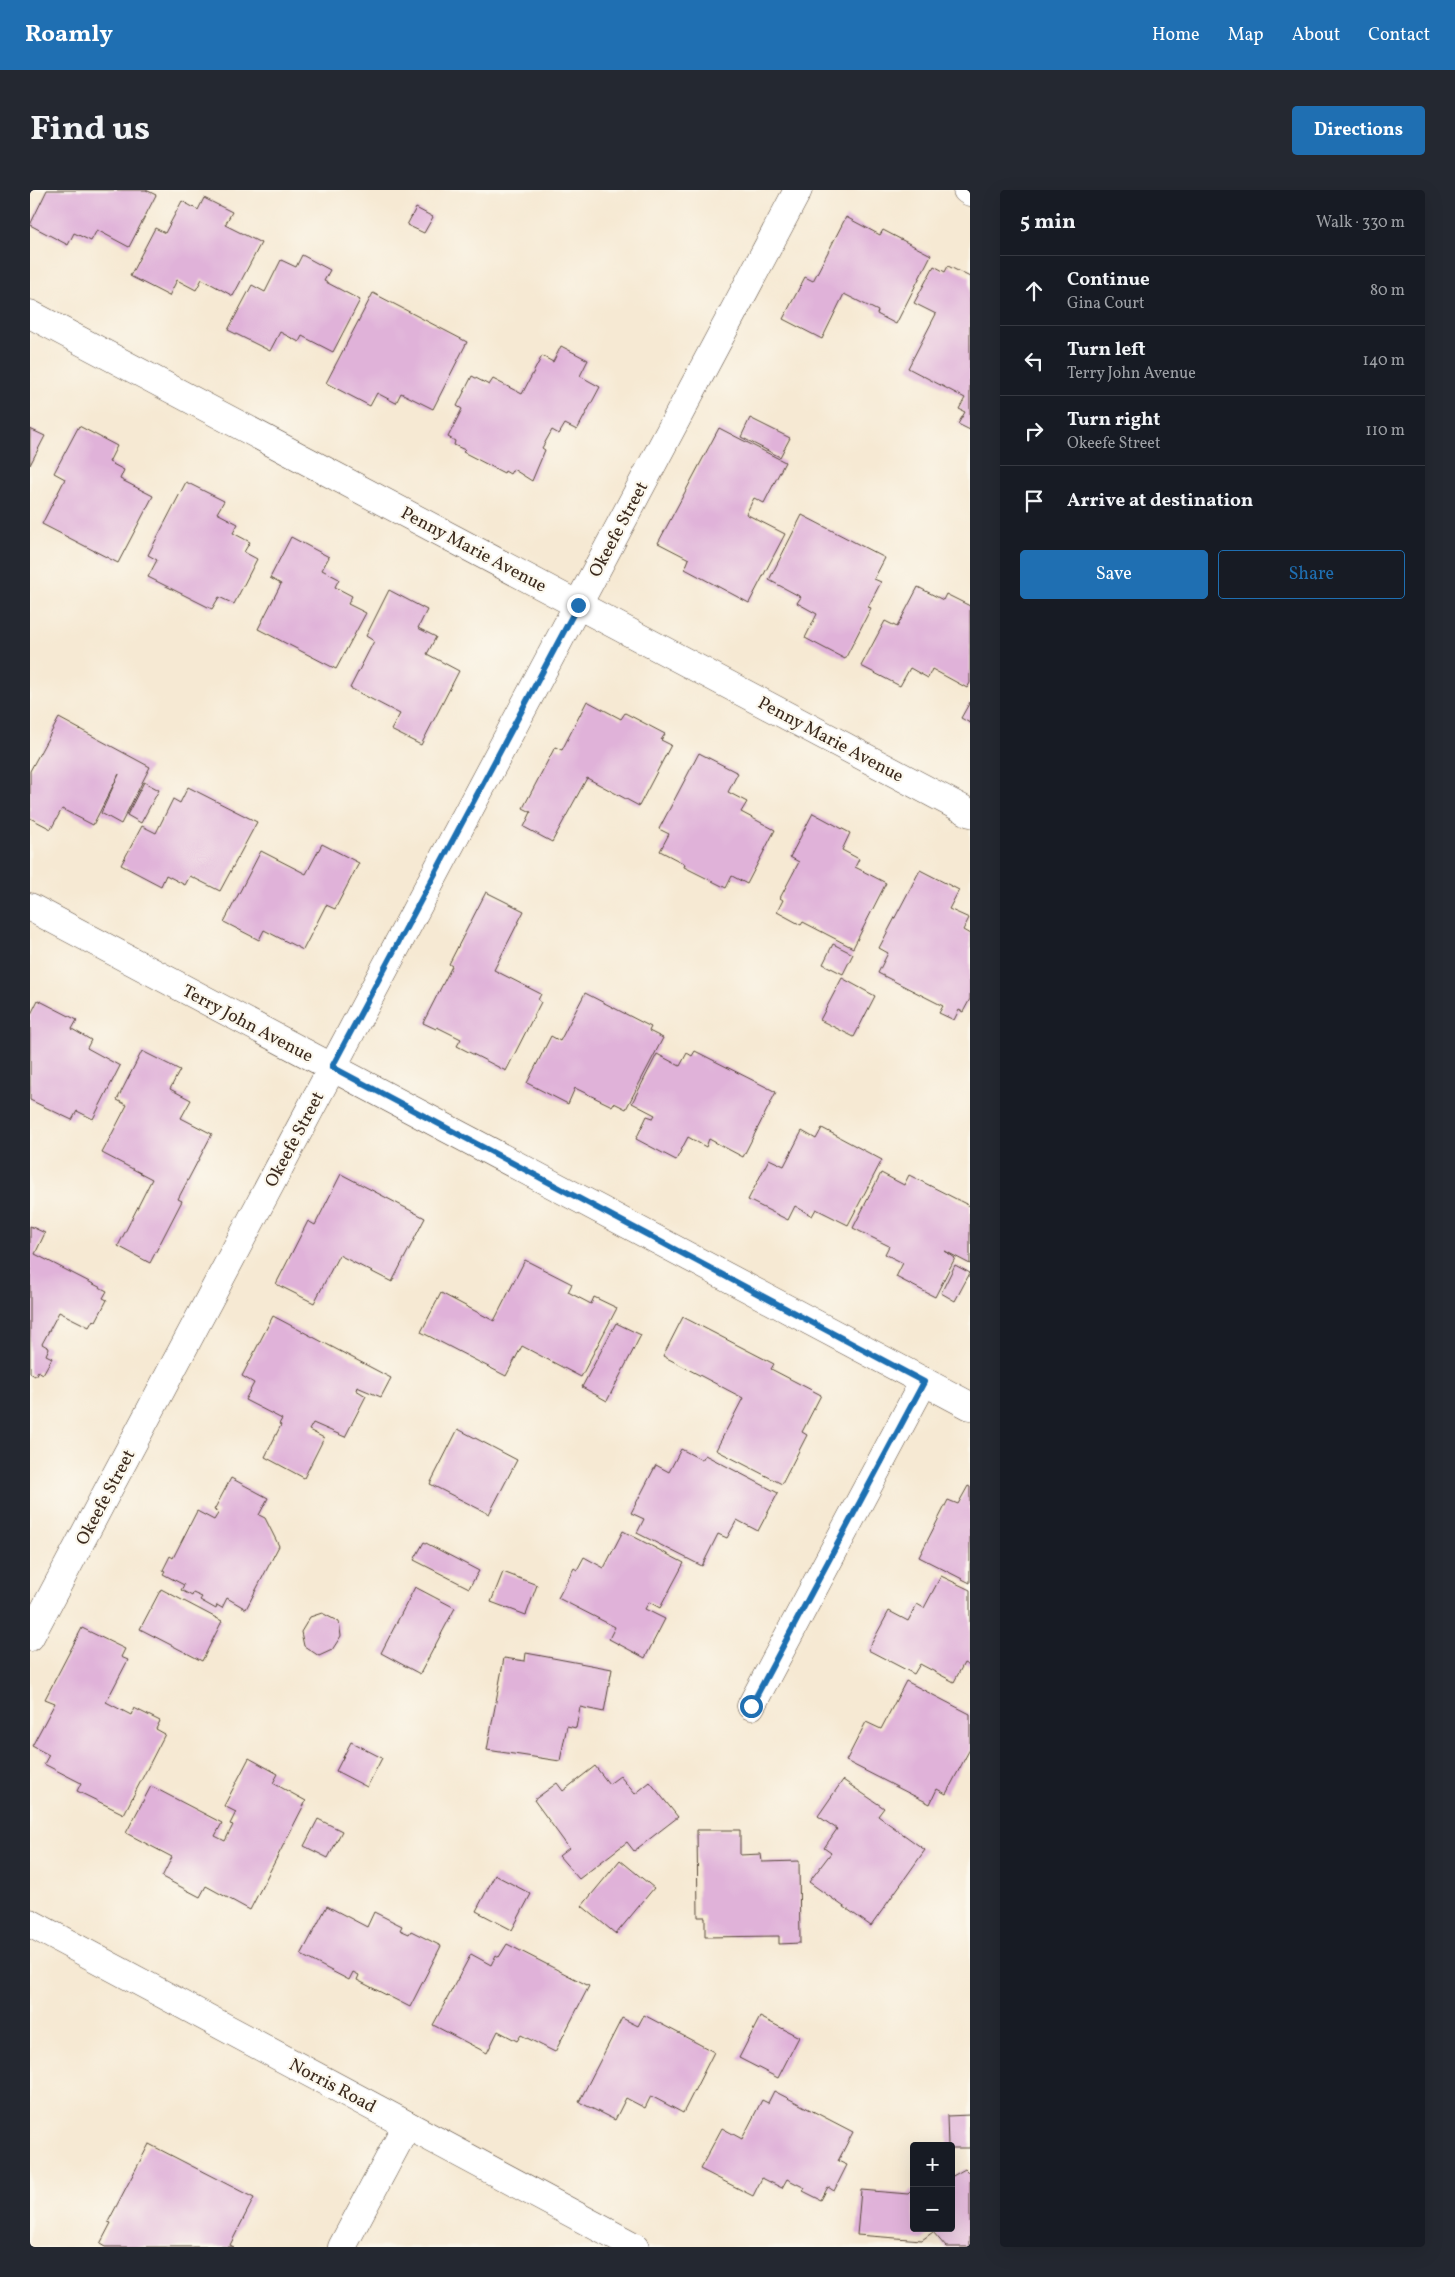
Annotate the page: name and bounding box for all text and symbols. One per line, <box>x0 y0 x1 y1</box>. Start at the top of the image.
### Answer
text: Roamly <box>25 18 113 52</box>
text: Home <box>1152 23 1200 48</box>
text: Map <box>1228 23 1264 48</box>
text: About <box>1292 23 1340 48</box>
text: Contact <box>1368 23 1430 48</box>
text: Find us <box>30 106 150 154</box>
button: Directions <box>1292 106 1425 155</box>
text: 5 min <box>1020 208 1076 237</box>
text: Walk · 330 m <box>1316 212 1405 234</box>
text: Continue <box>1067 267 1150 293</box>
icon: ahead <box>1020 277 1048 305</box>
text: 80 m <box>1370 280 1405 302</box>
text: Gina Court <box>1067 293 1145 315</box>
text: Turn left <box>1067 337 1146 363</box>
icon: left <box>1020 347 1048 375</box>
text: 140 m <box>1363 350 1405 372</box>
text: Terry John Avenue <box>1067 363 1196 385</box>
text: Turn right <box>1067 407 1160 433</box>
icon: right <box>1020 417 1048 445</box>
text: 110 m <box>1366 420 1405 442</box>
text: Okeefe Street <box>1067 433 1161 455</box>
street label: Okeefe Street <box>584 477 655 582</box>
icon: arrive <box>1020 487 1048 515</box>
text: Arrive at destination <box>1067 488 1253 514</box>
street label: Penny Marie Avenue <box>396 501 551 599</box>
button: Save <box>1020 550 1208 599</box>
button: Share <box>1218 550 1405 599</box>
route end <box>567 594 590 617</box>
street label: Penny Marie Avenue <box>753 691 908 789</box>
street label: Terry John Avenue <box>177 979 317 1069</box>
street label: Okeefe Street <box>260 1087 331 1192</box>
street label: Okeefe Street <box>71 1445 142 1550</box>
route start <box>740 1695 763 1718</box>
street label: Norris Road <box>284 2053 380 2120</box>
map controls <box>910 2142 955 2232</box>
button: + <box>910 2142 955 2187</box>
button: − <box>910 2187 955 2232</box>

